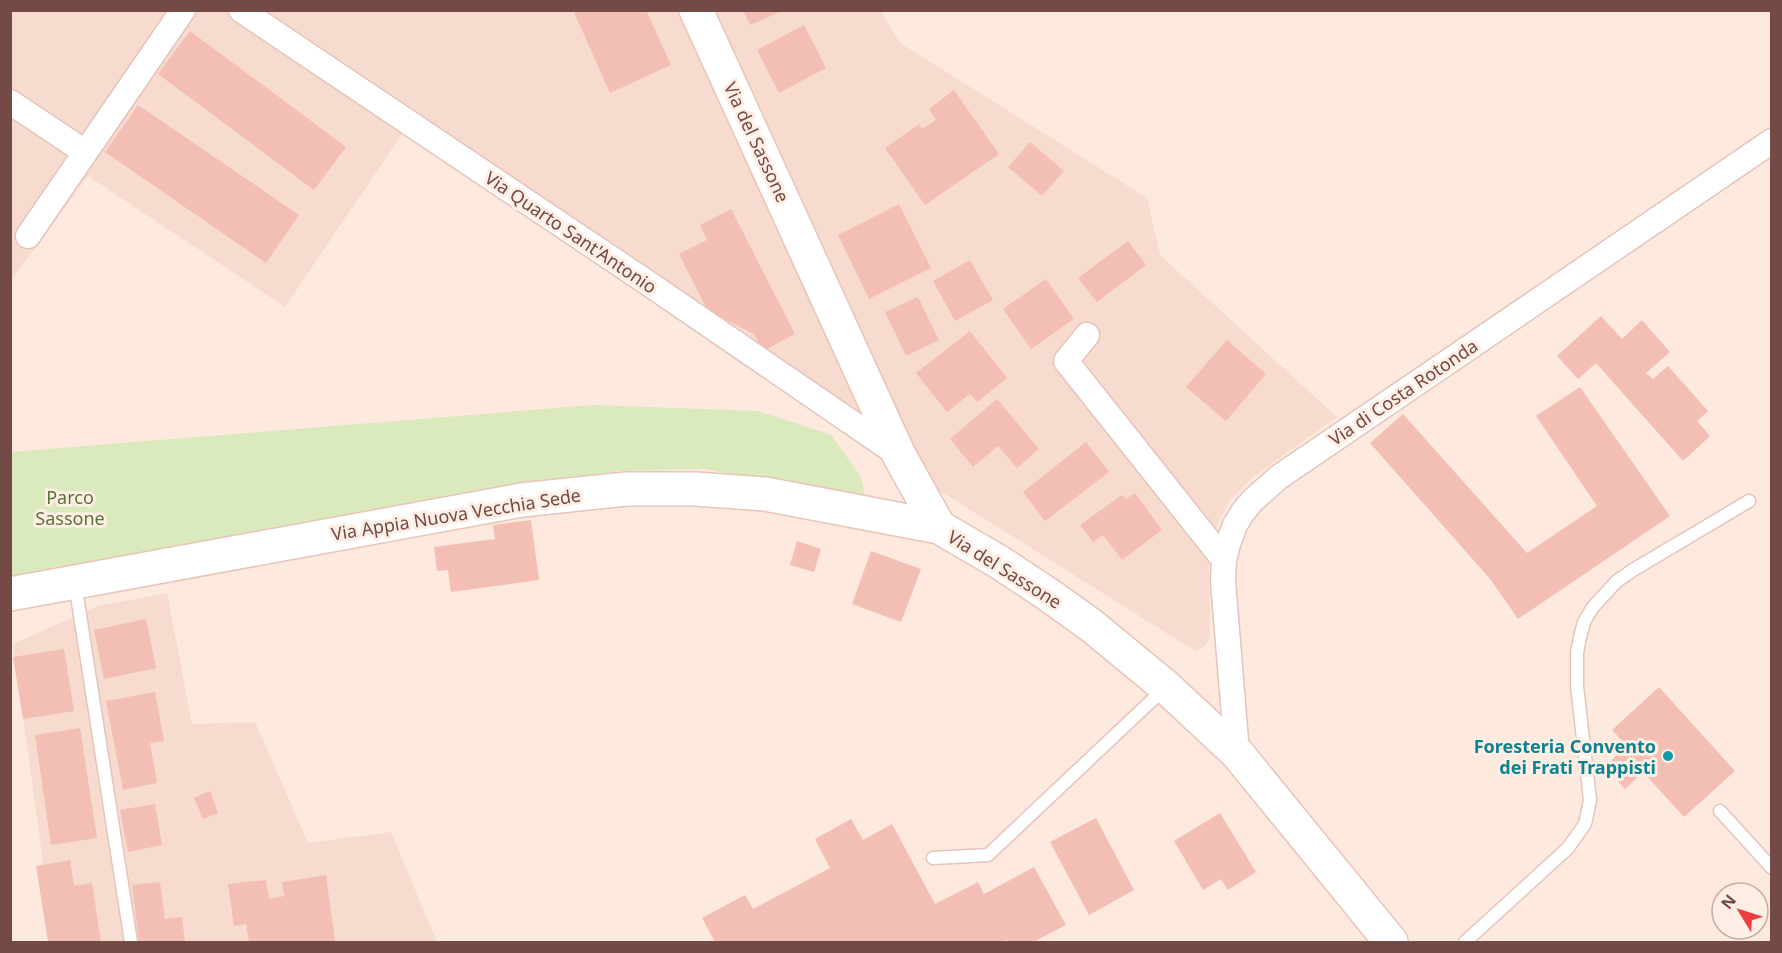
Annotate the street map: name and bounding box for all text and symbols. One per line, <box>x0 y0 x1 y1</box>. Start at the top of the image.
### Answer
street label: Via del Sassone <box>719 78 795 206</box>
street label: Via Quarto Sant'Antonio <box>480 165 662 299</box>
street label: Via di Costa Rotonda <box>1324 333 1482 451</box>
street label: Via Appia Nuova Vecchia Sede <box>330 482 582 546</box>
park label: Parco Sassone <box>35 485 105 530</box>
street label: Via del Sassone <box>943 524 1067 614</box>
place label: Foresteria Convento dei Frati Trappisti <box>1474 734 1656 779</box>
marker: Foresteria Convento dei Frati Trappisti <box>1661 749 1675 763</box>
north arrow <box>1710 881 1770 941</box>
text: N <box>1716 890 1741 914</box>

